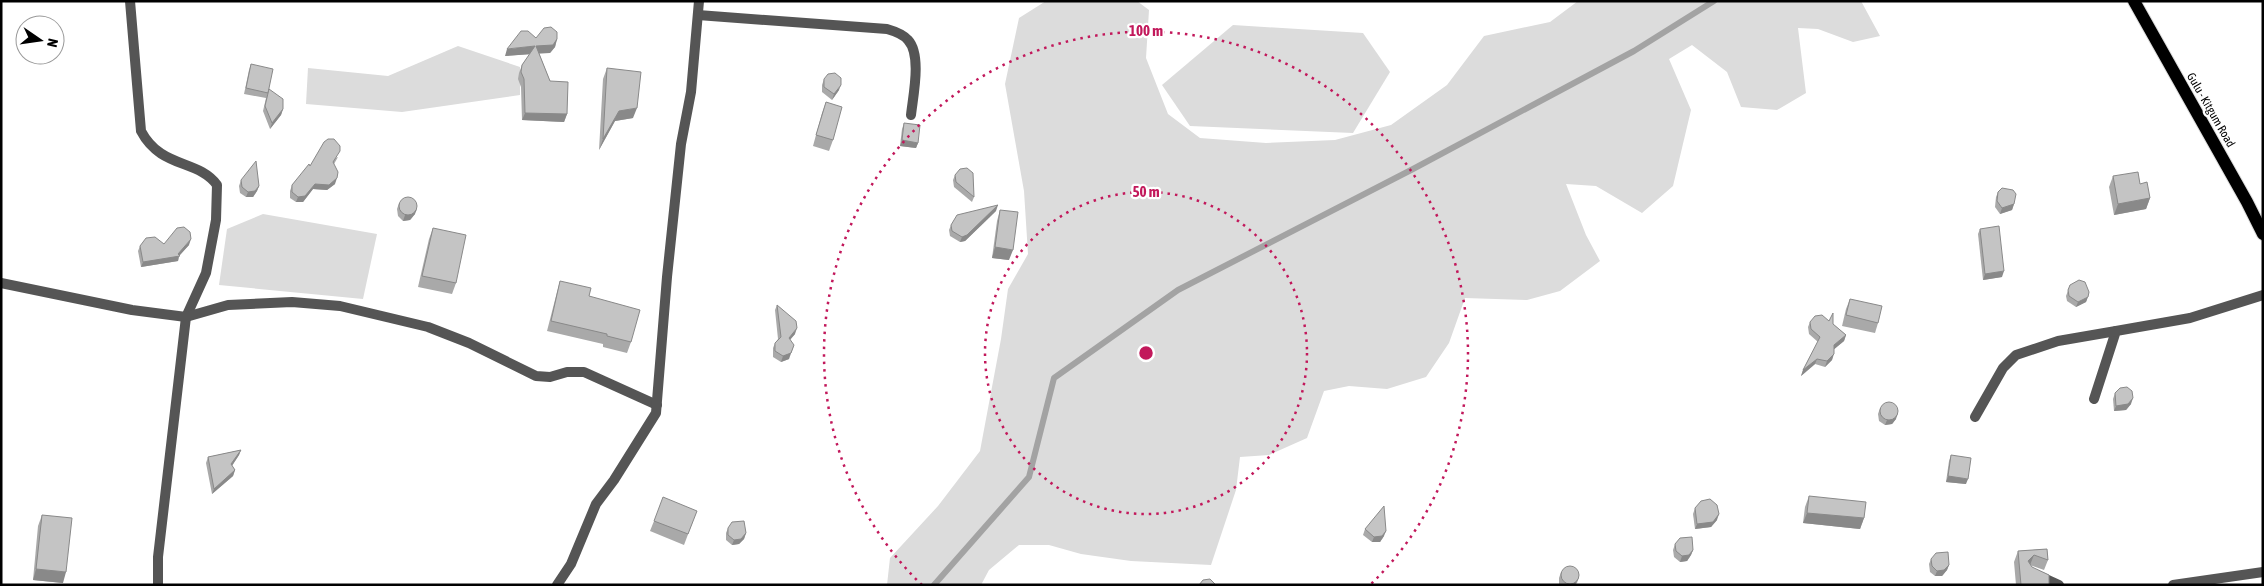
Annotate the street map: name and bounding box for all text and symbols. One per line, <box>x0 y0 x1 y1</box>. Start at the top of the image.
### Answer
north arrow <box>15 15 65 65</box>
text: 100 m <box>1129 22 1163 39</box>
text: N <box>44 37 61 49</box>
street label: Gulu - Kitgum Road <box>2184 70 2238 150</box>
text: 50 m <box>1133 183 1160 200</box>
centre of rings <box>1137 344 1155 362</box>

